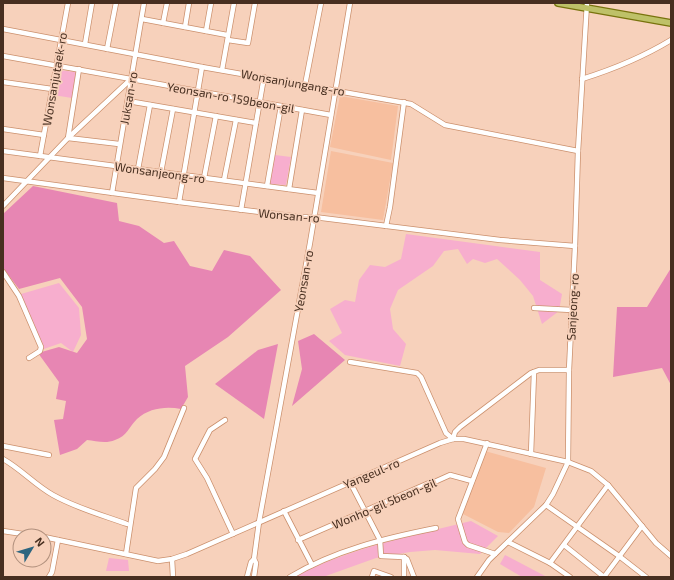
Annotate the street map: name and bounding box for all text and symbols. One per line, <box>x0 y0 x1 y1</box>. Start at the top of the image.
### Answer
street label: Wonsanjutaek-ro <box>39 31 70 127</box>
street label: Wonsanjungang-ro <box>240 66 346 99</box>
street label: Juksan-ro <box>116 70 140 126</box>
street label: Yeonsan-ro 159beon-gil <box>166 79 296 115</box>
street label: Wonsanjeong-ro <box>114 159 206 186</box>
street label: Wonsan-ro <box>258 205 320 225</box>
street label: Yeonsan-ro <box>291 249 315 313</box>
street label: Sanjeong-ro <box>563 273 582 341</box>
street label: Yangeul-ro <box>341 455 401 491</box>
street label: Wonho-gil 5beon-gil <box>330 475 439 531</box>
north arrow <box>12 528 52 568</box>
text: N <box>33 534 48 549</box>

